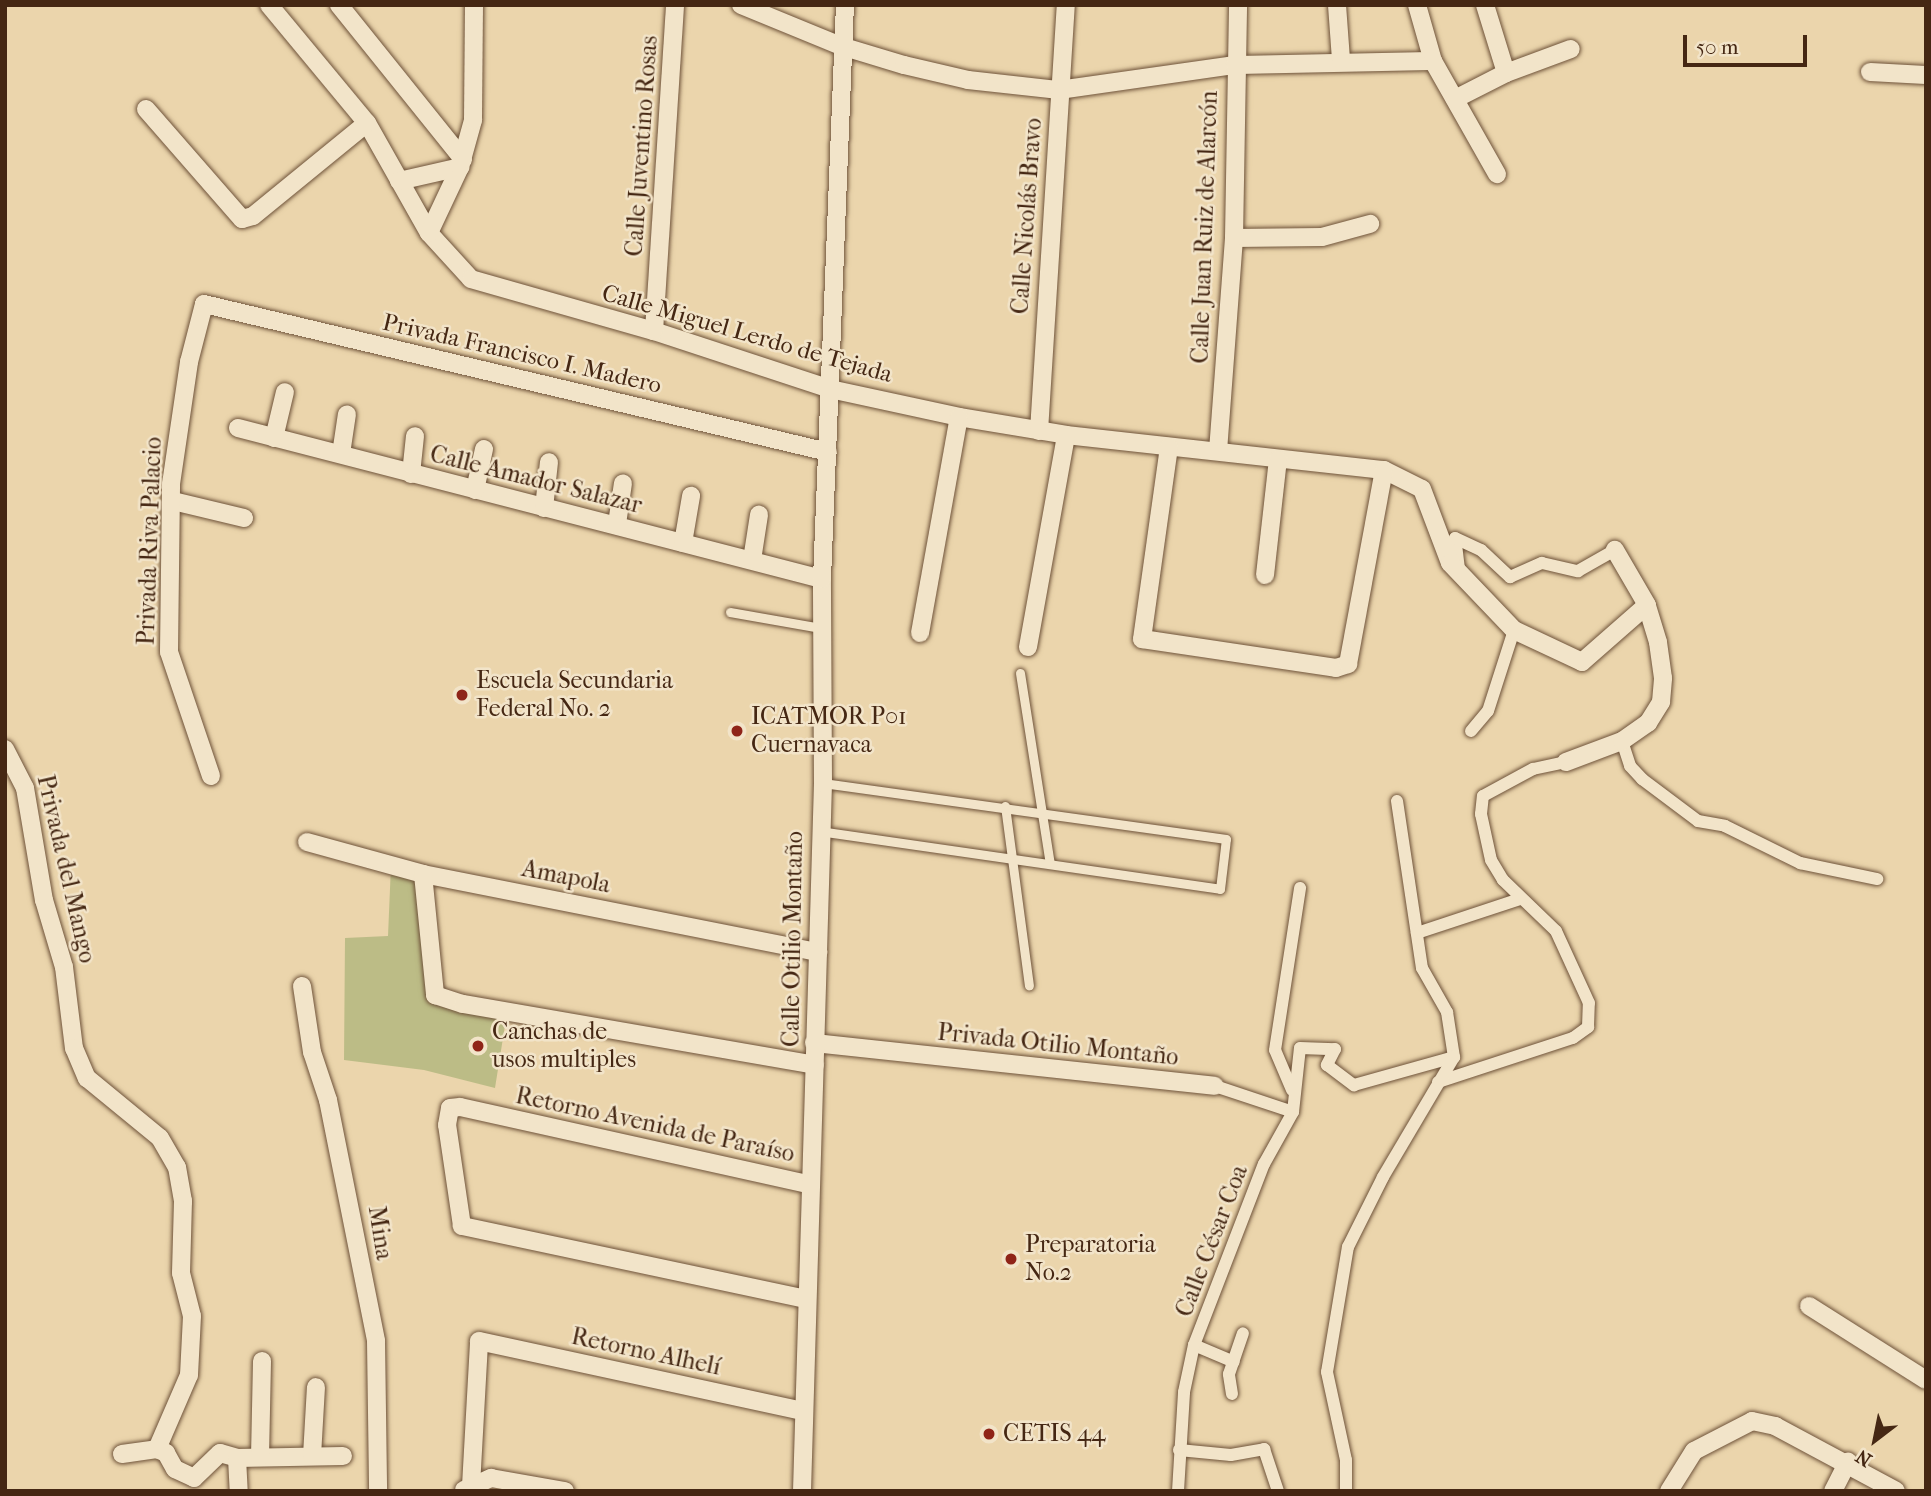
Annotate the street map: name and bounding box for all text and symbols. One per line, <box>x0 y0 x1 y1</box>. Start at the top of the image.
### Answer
scale bar <box>1686 21 1810 65</box>
street label: Calle Juventino Rosas <box>620 35 664 257</box>
text: 50 m <box>1696 35 1739 59</box>
street label: Calle Juan Ruiz de Alarcón <box>1186 90 1224 364</box>
street label: Calle Nicolás Bravo <box>1006 117 1048 315</box>
street label: Calle Miguel Lerdo de Tejada <box>598 279 896 389</box>
street label: Privada Francisco I. Madero <box>380 308 664 400</box>
street label: Privada Riva Palacio <box>132 436 168 646</box>
street label: Calle Amador Salazar <box>427 440 645 520</box>
place label: Escuela Secundaria Federal No. 2 <box>476 667 673 723</box>
marker: Escuela Secundaria Federal No. 2 <box>454 687 470 703</box>
place label: ICATMOR P01 Cuernavaca <box>751 703 907 759</box>
marker: ICATMOR P01 Cuernavaca <box>729 723 745 739</box>
street label: Privada del Mango <box>30 772 102 966</box>
street label: Calle Otilio Montaño <box>777 831 809 1047</box>
street label: Amapola <box>519 854 613 900</box>
place label: Canchas de usos multiples <box>492 1018 636 1074</box>
street label: Privada Otilio Montaño <box>936 1018 1180 1072</box>
marker: Canchas de usos multiples <box>470 1038 486 1054</box>
street label: Retorno Avenida de Paraíso <box>513 1081 797 1169</box>
street label: Calle César Coa <box>1170 1161 1254 1321</box>
street label: Mina <box>362 1204 398 1262</box>
place label: Preparatoria No.2 <box>1025 1231 1156 1287</box>
marker: Preparatoria No.2 <box>1003 1251 1019 1267</box>
street label: Retorno Alhelí <box>569 1322 723 1382</box>
north arrow <box>1840 1405 1910 1475</box>
place label: CETIS 44 <box>1003 1420 1105 1448</box>
marker: CETIS 44 <box>981 1426 997 1442</box>
text: N <box>1852 1445 1876 1471</box>

